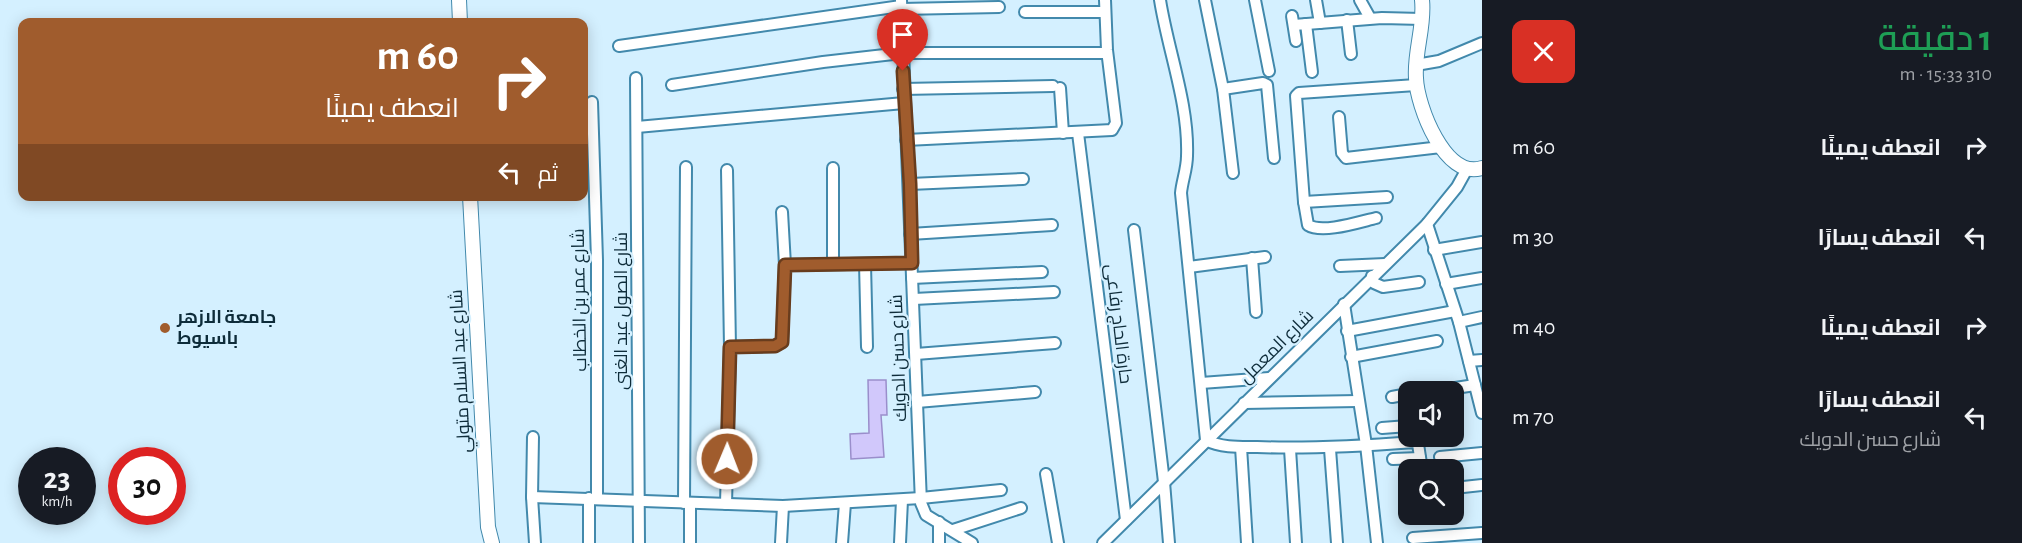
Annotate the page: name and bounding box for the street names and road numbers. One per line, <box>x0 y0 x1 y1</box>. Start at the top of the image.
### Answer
street label: شارع عمر بن الخطاب <box>569 228 592 372</box>
street label: شارع الصول عبد الغنى <box>612 232 633 390</box>
street label: حارة الحاج رفاعى <box>1100 263 1134 385</box>
street label: شارع عبد السلام متولي <box>447 289 478 453</box>
street label: شارع حسن الدويك <box>887 294 912 422</box>
street label: شارع المعمل <box>1236 306 1319 389</box>

